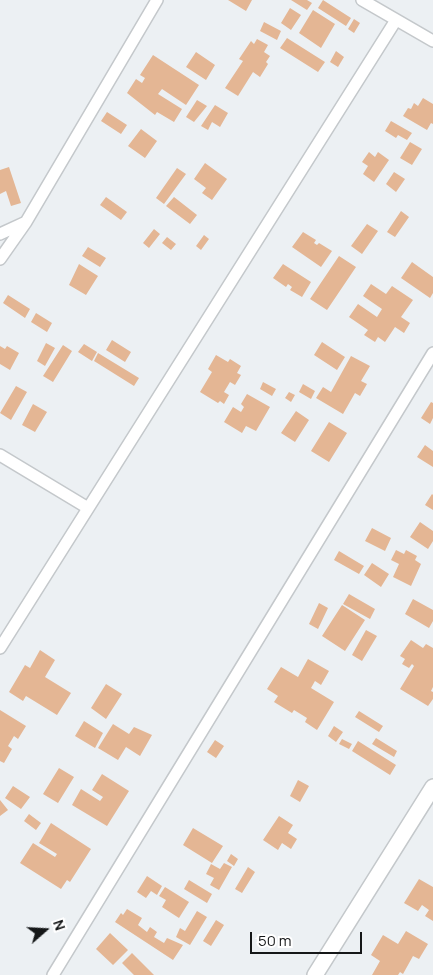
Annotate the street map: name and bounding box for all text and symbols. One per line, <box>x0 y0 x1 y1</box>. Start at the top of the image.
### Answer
north arrow <box>20 905 70 955</box>
text: N <box>49 917 70 933</box>
scale bar <box>253 922 366 954</box>
text: 50 m <box>258 930 292 951</box>

